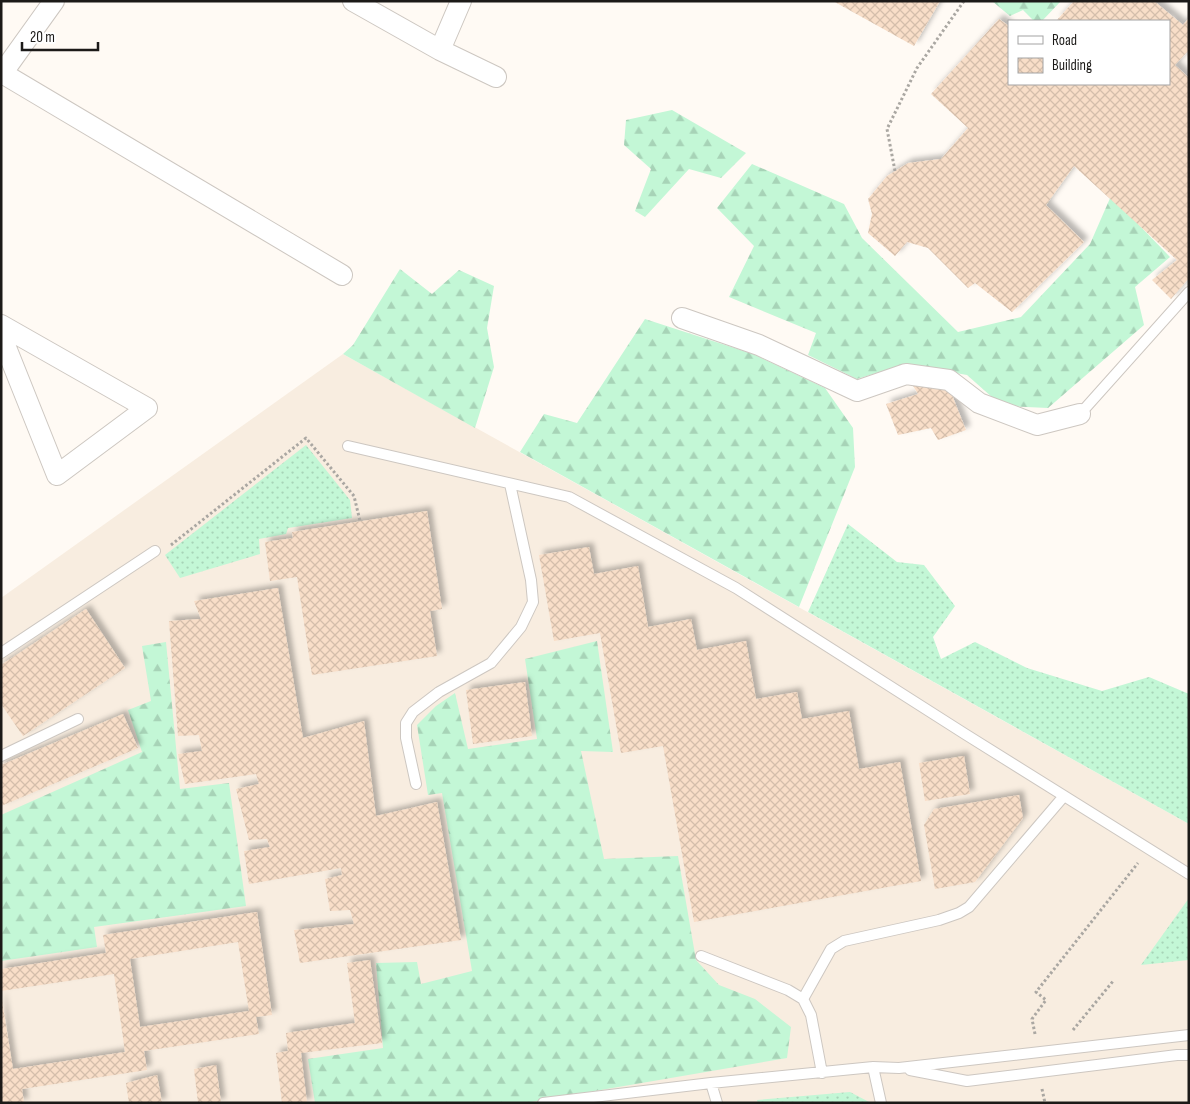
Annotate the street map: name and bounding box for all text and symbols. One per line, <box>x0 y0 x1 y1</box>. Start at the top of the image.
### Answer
scale bar <box>22 20 99 52</box>
legend <box>1008 20 1170 85</box>
text: 20 m <box>30 28 55 47</box>
text: Road <box>1052 31 1077 50</box>
text: Building <box>1052 56 1092 75</box>

